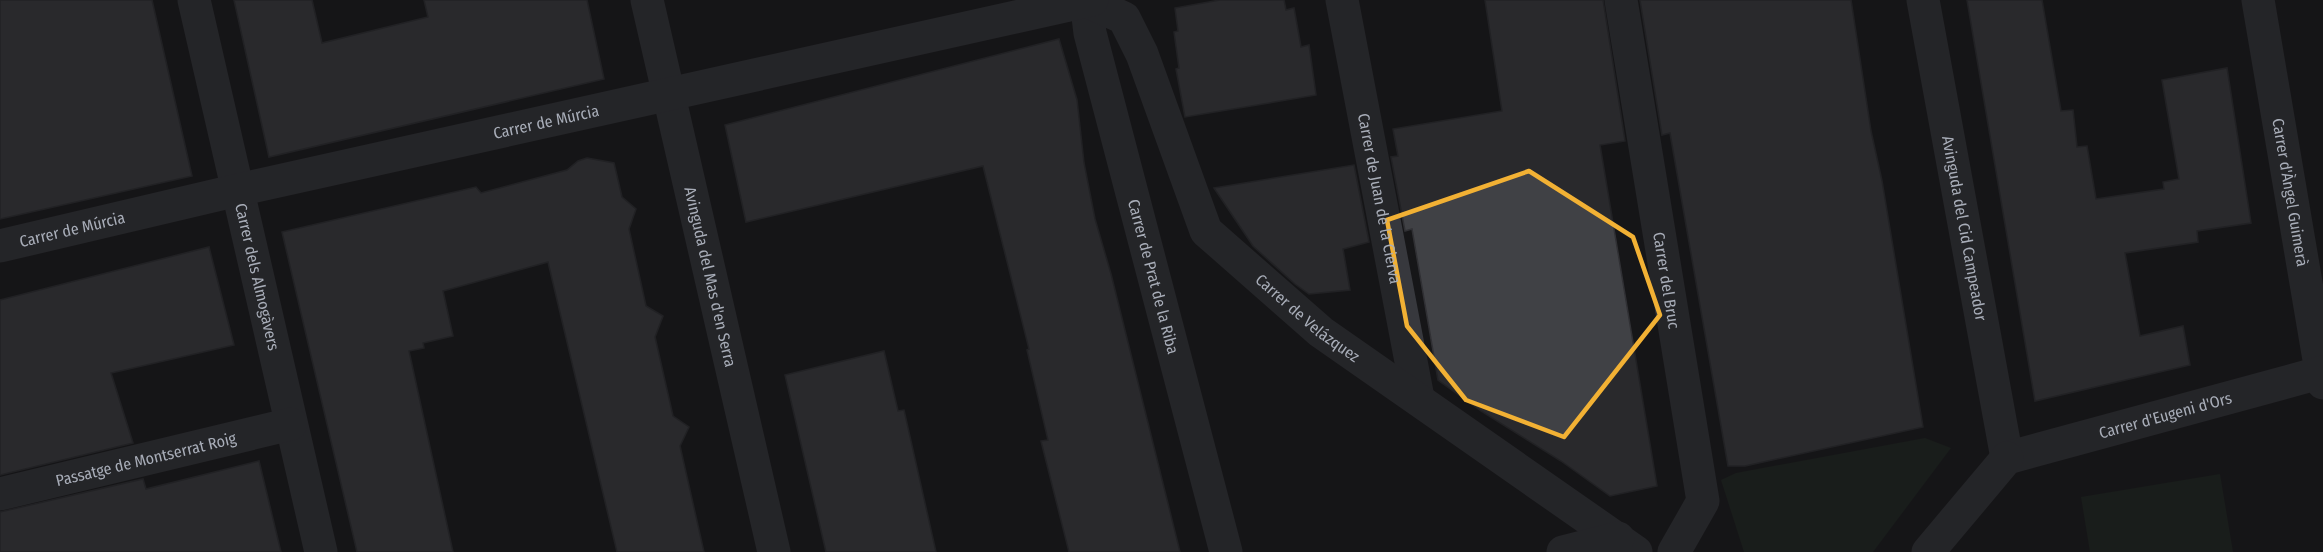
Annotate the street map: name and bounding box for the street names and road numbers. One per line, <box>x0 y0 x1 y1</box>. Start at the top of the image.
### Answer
street label: Carrer de Múrcia <box>491 101 601 143</box>
street label: Carrer de Juan de la Cierva <box>1354 112 1405 286</box>
street label: Carrer d'Àngel Guimerà <box>2268 117 2312 268</box>
street label: Avinguda del Cid Campeador <box>1938 134 1991 323</box>
street label: Avinguda del Mas d'en Serra <box>680 185 740 369</box>
street label: Carrer de Prat de la Riba <box>1124 197 1183 356</box>
street label: Carrer dels Almogàvers <box>231 201 283 353</box>
street label: Carrer de Múrcia <box>18 208 127 251</box>
street label: Carrer del Bruc <box>1649 231 1684 330</box>
street label: Carrer de Velázquez <box>1252 270 1363 366</box>
street label: Carrer d'Eugeni d'Ors <box>2097 388 2234 443</box>
street label: Passatge de Montserrat Roig <box>54 428 239 490</box>

